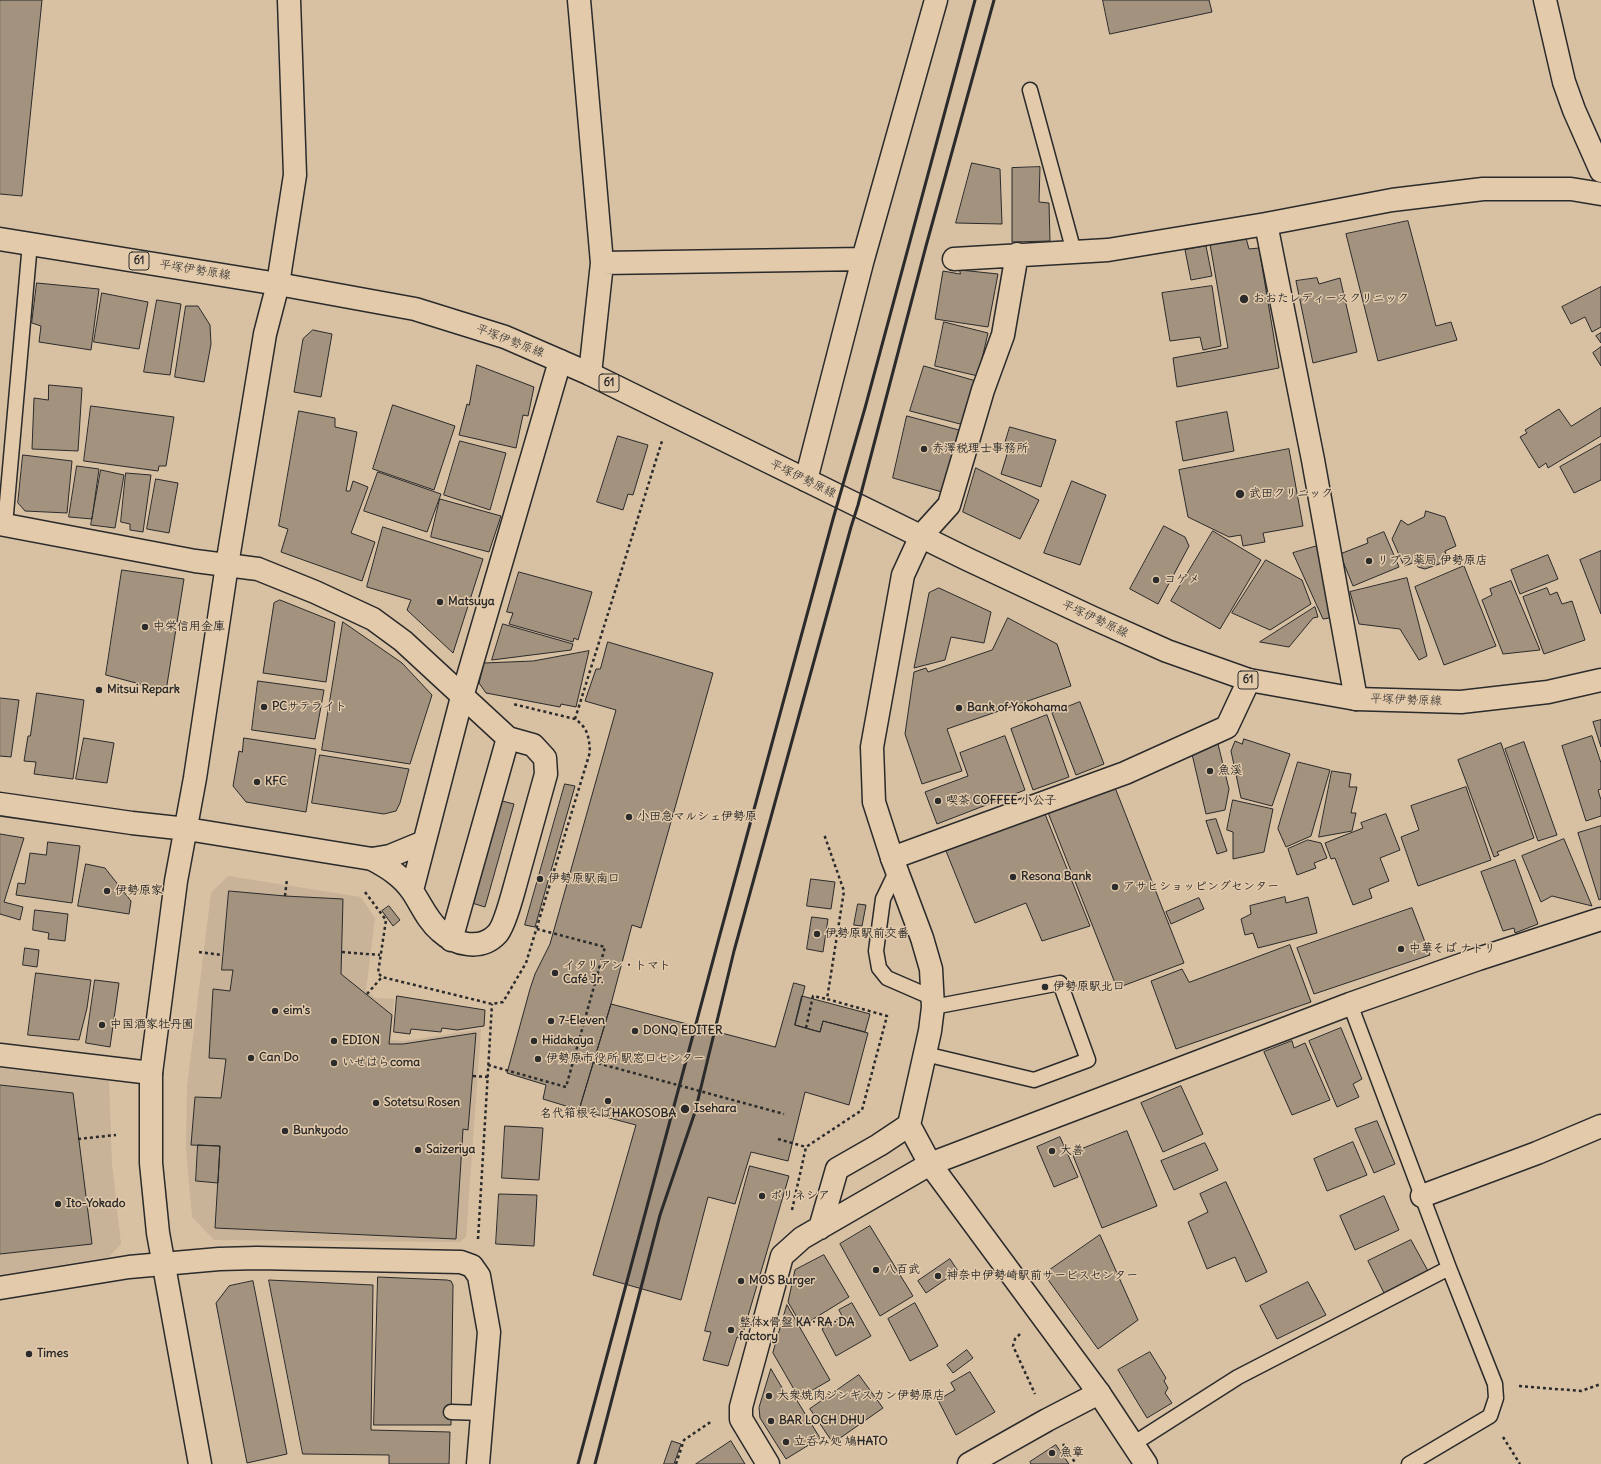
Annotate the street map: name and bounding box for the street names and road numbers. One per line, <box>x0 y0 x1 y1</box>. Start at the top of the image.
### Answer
road number: 61 <box>129 252 149 270</box>
street label: 平塚伊勢原線 <box>158 257 232 283</box>
street label: 平塚伊勢原線 <box>474 321 546 361</box>
road number: 61 <box>599 374 619 392</box>
street label: 平塚伊勢原線 <box>767 457 839 501</box>
street label: 平塚伊勢原線 <box>1059 597 1131 641</box>
road number: 61 <box>1238 671 1258 689</box>
street label: 平塚伊勢原線 <box>1370 692 1442 708</box>

